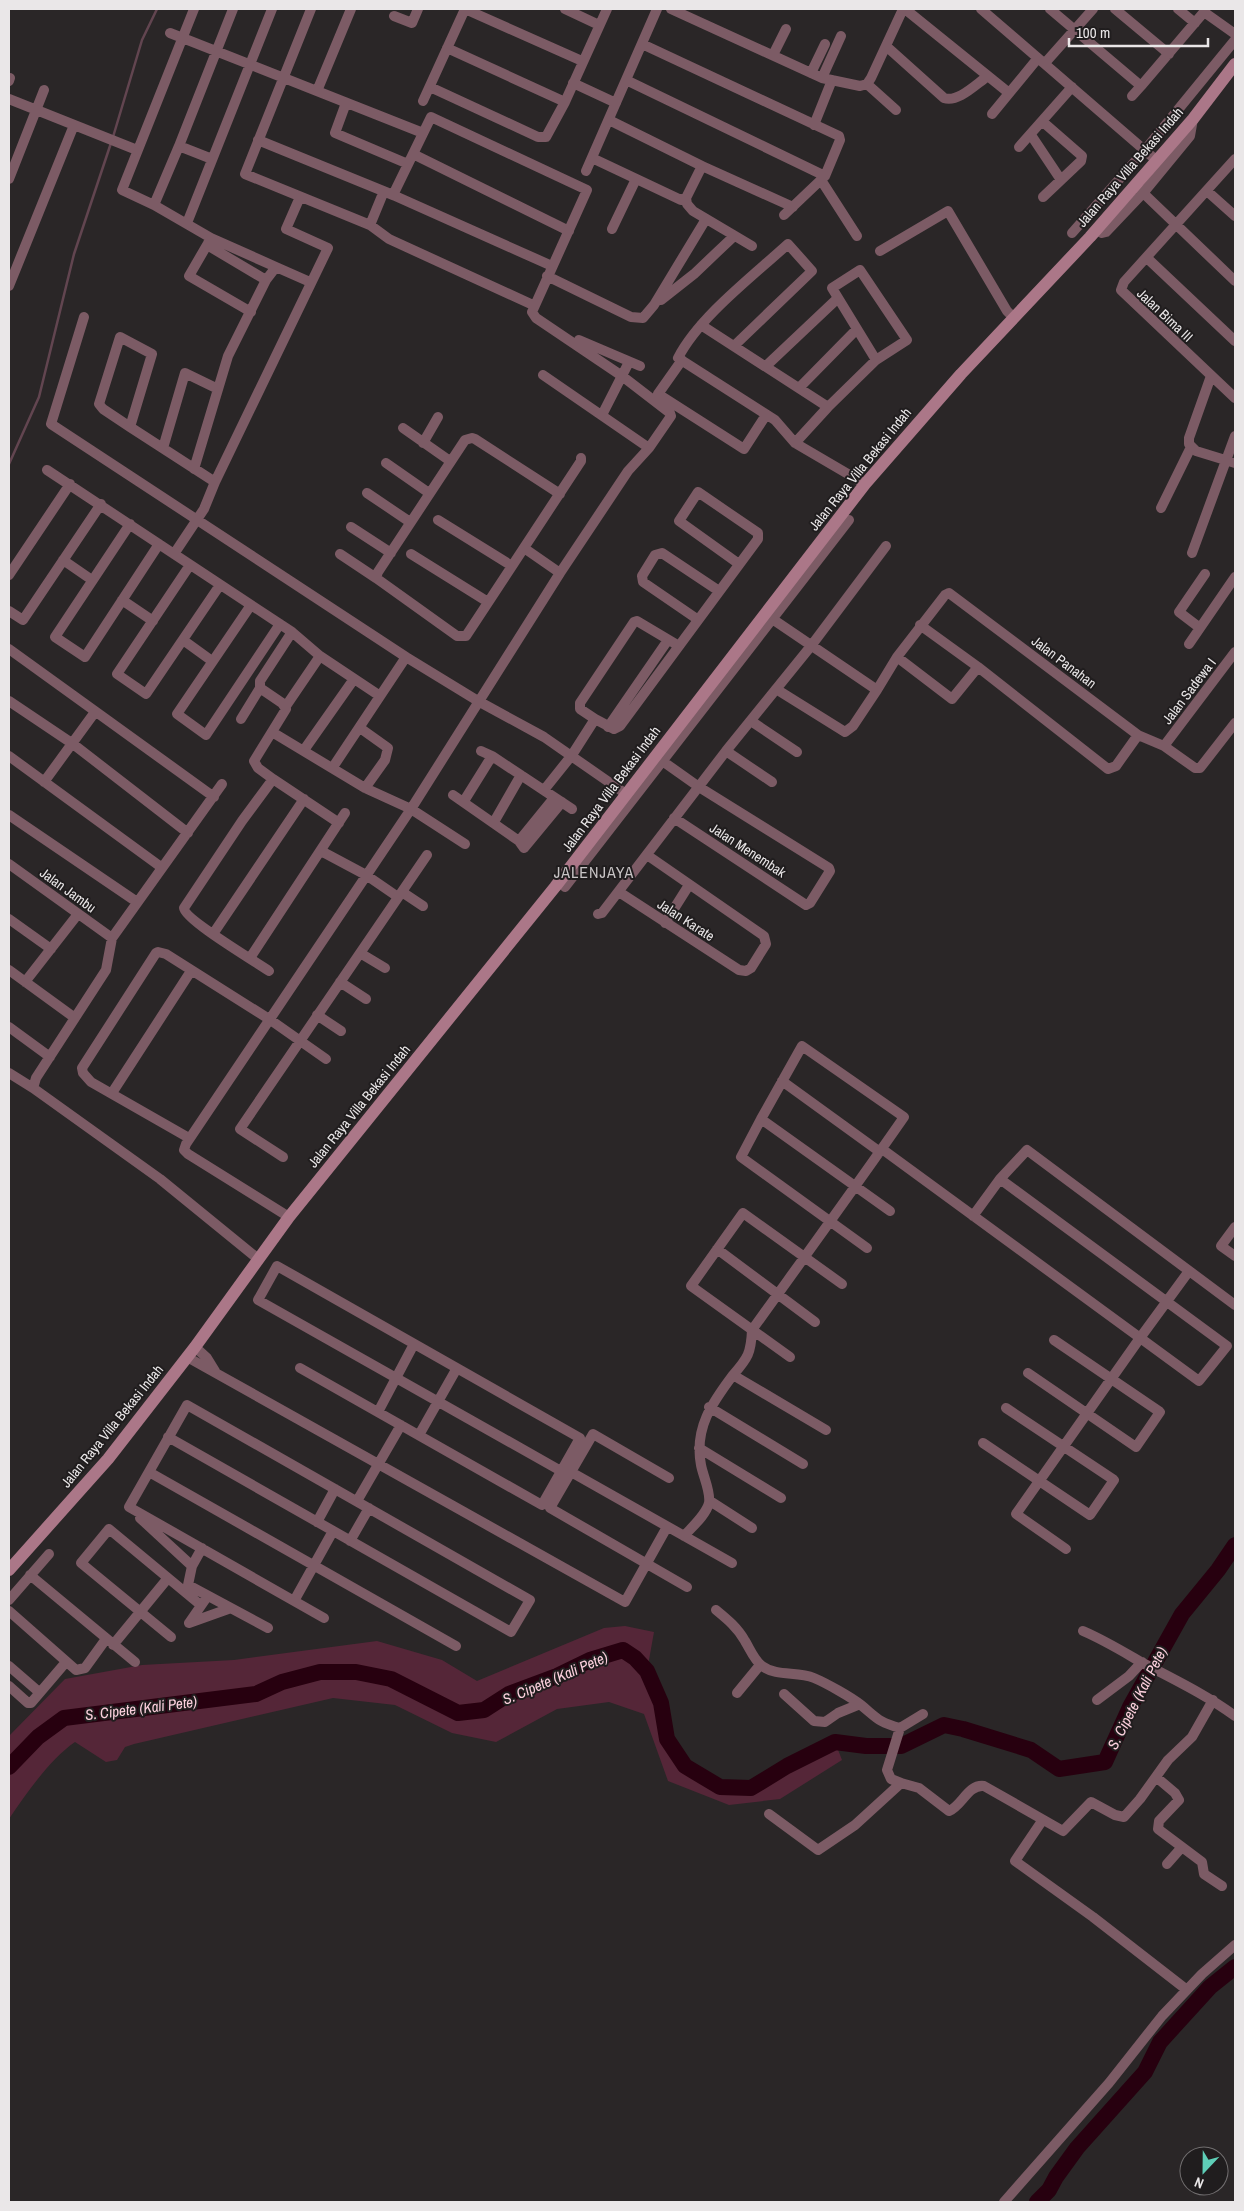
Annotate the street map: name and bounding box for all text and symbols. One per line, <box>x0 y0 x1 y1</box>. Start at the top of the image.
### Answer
scale bar <box>1069 15 1208 47</box>
text: 100 m <box>1076 22 1110 43</box>
street label: Jalan Raya Villa Bekasi Indah <box>1073 103 1187 231</box>
street label: Jalan Bima III <box>1133 284 1197 346</box>
street label: Jalan Raya Villa Bekasi Indah <box>805 404 915 534</box>
street label: Jalan Panahan <box>1028 632 1100 692</box>
street label: Jalan Sadewa I <box>1158 654 1220 728</box>
street label: Jalan Raya Villa Bekasi Indah <box>558 723 664 855</box>
street label: Jalan Menembak <box>706 819 790 881</box>
district label: JALENJAYA <box>554 861 634 883</box>
street label: Jalan Jambu <box>36 864 100 916</box>
street label: Jalan Karate <box>654 895 718 945</box>
street label: Jalan Raya Villa Bekasi Indah <box>304 1041 414 1171</box>
street label: Jalan Raya Villa Bekasi Indah <box>57 1361 167 1491</box>
water label: S. Cipete (Kali Pete) <box>1102 1643 1172 1753</box>
water label: S. Cipete (Kali Pete) <box>499 1646 611 1710</box>
water label: S. Cipete (Kali Pete) <box>84 1691 198 1725</box>
north arrow <box>1179 2146 1229 2196</box>
text: N <box>1192 2173 1206 2193</box>

